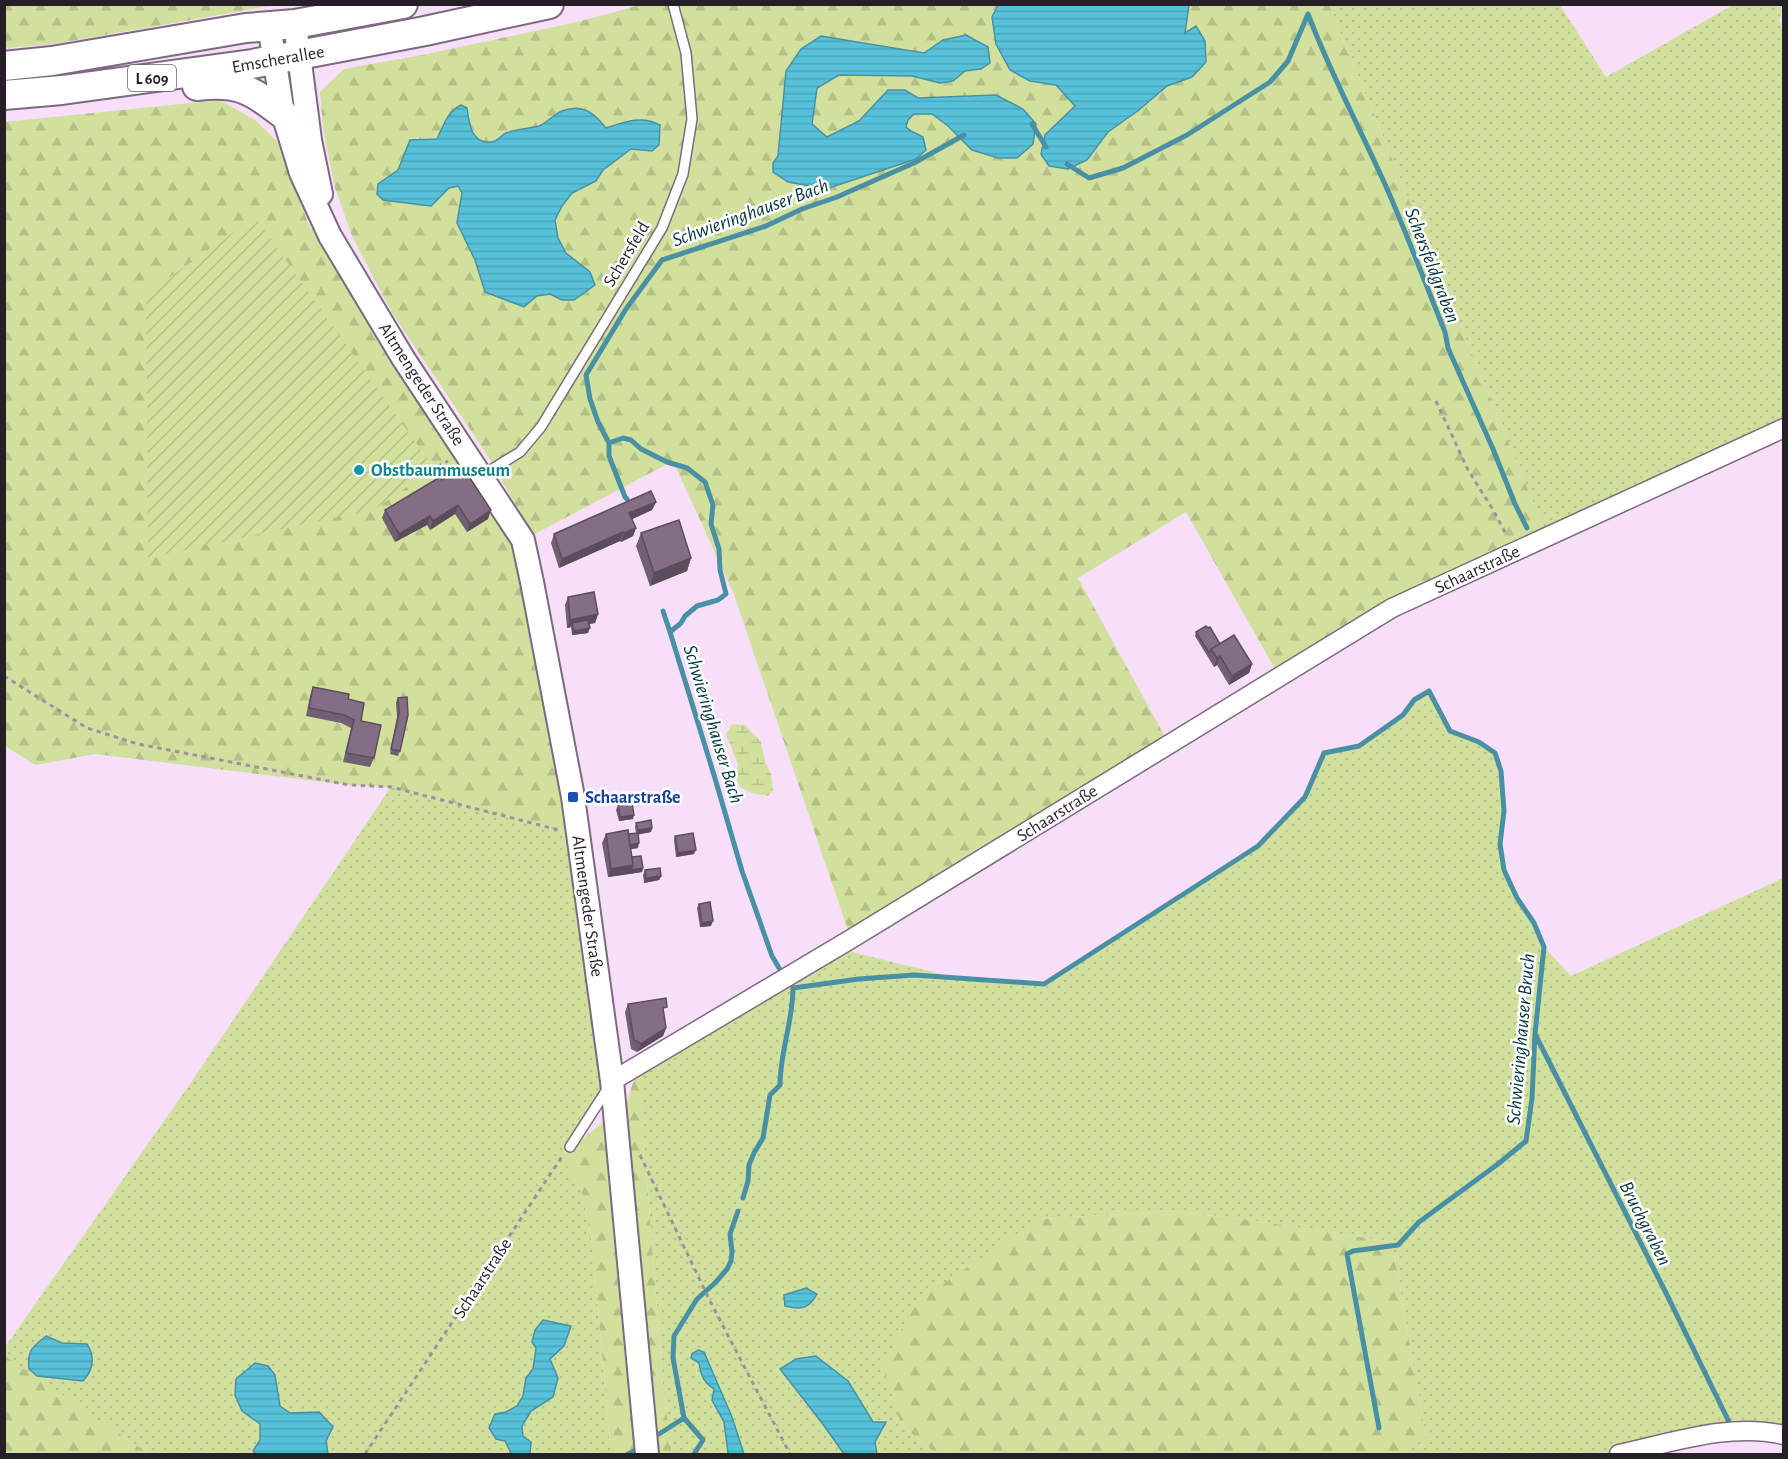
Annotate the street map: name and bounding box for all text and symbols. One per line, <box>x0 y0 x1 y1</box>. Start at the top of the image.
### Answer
street label: Emscherallee <box>231 43 326 77</box>
road number: L 609 <box>128 65 176 91</box>
water label: Schwieringhauser Bach <box>669 175 831 251</box>
water label: Schersfeldgraben <box>1401 205 1463 326</box>
street label: Schersfeld <box>600 219 653 290</box>
street label: Altmengeder Straße <box>375 320 468 449</box>
place label: Obstbaummuseum <box>371 462 510 480</box>
marker: Obstbaummuseum <box>352 463 366 477</box>
street label: Schaarstraße <box>1432 542 1523 597</box>
water label: Schwieringhauser Bach <box>679 643 747 806</box>
street label: Schaarstraße <box>1014 782 1101 846</box>
place label: Schaarstraße <box>585 789 681 807</box>
marker: Schaarstraße <box>566 790 580 804</box>
street label: Altmengeder Straße <box>568 834 606 978</box>
water label: Schwieringhauser Bruch <box>1504 953 1538 1126</box>
water label: Bruchgraben <box>1615 1178 1675 1269</box>
street label: Schaarstraße <box>450 1235 515 1322</box>

